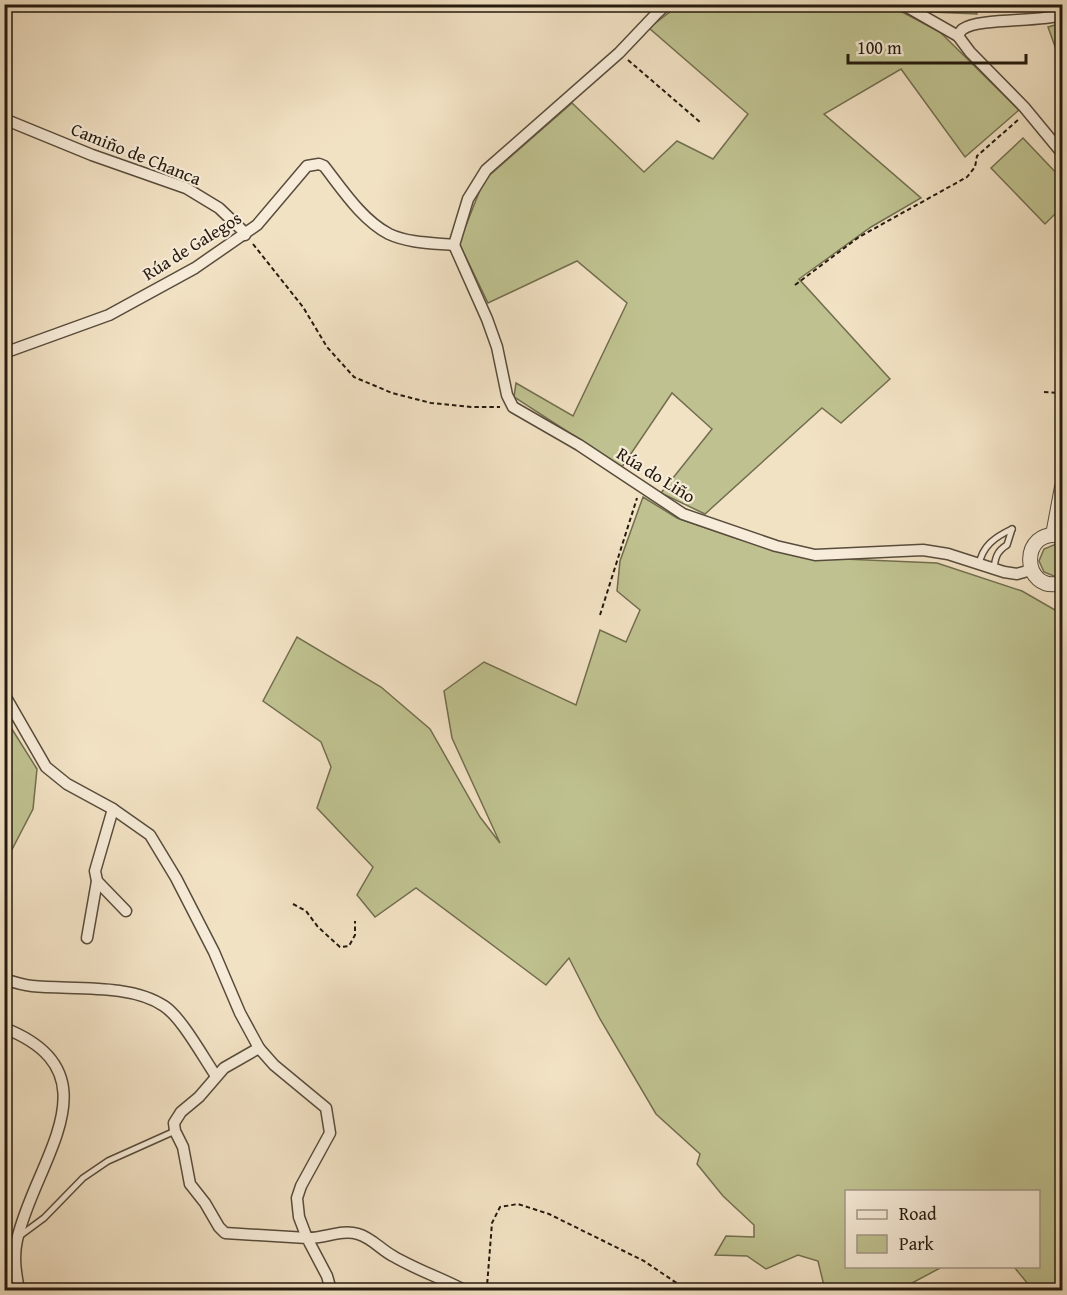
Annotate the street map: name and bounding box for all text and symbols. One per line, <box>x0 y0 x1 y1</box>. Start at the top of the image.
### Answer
scale bar <box>848 27 1026 65</box>
text: 100 m <box>857 34 902 61</box>
street label: Camiño de Chanca <box>67 115 206 192</box>
street label: Rúa de Galegos <box>137 204 247 287</box>
street label: Rúa do Liño <box>612 440 701 509</box>
legend <box>845 1190 1040 1268</box>
text: Road <box>899 1200 937 1227</box>
text: Park <box>899 1230 935 1257</box>

